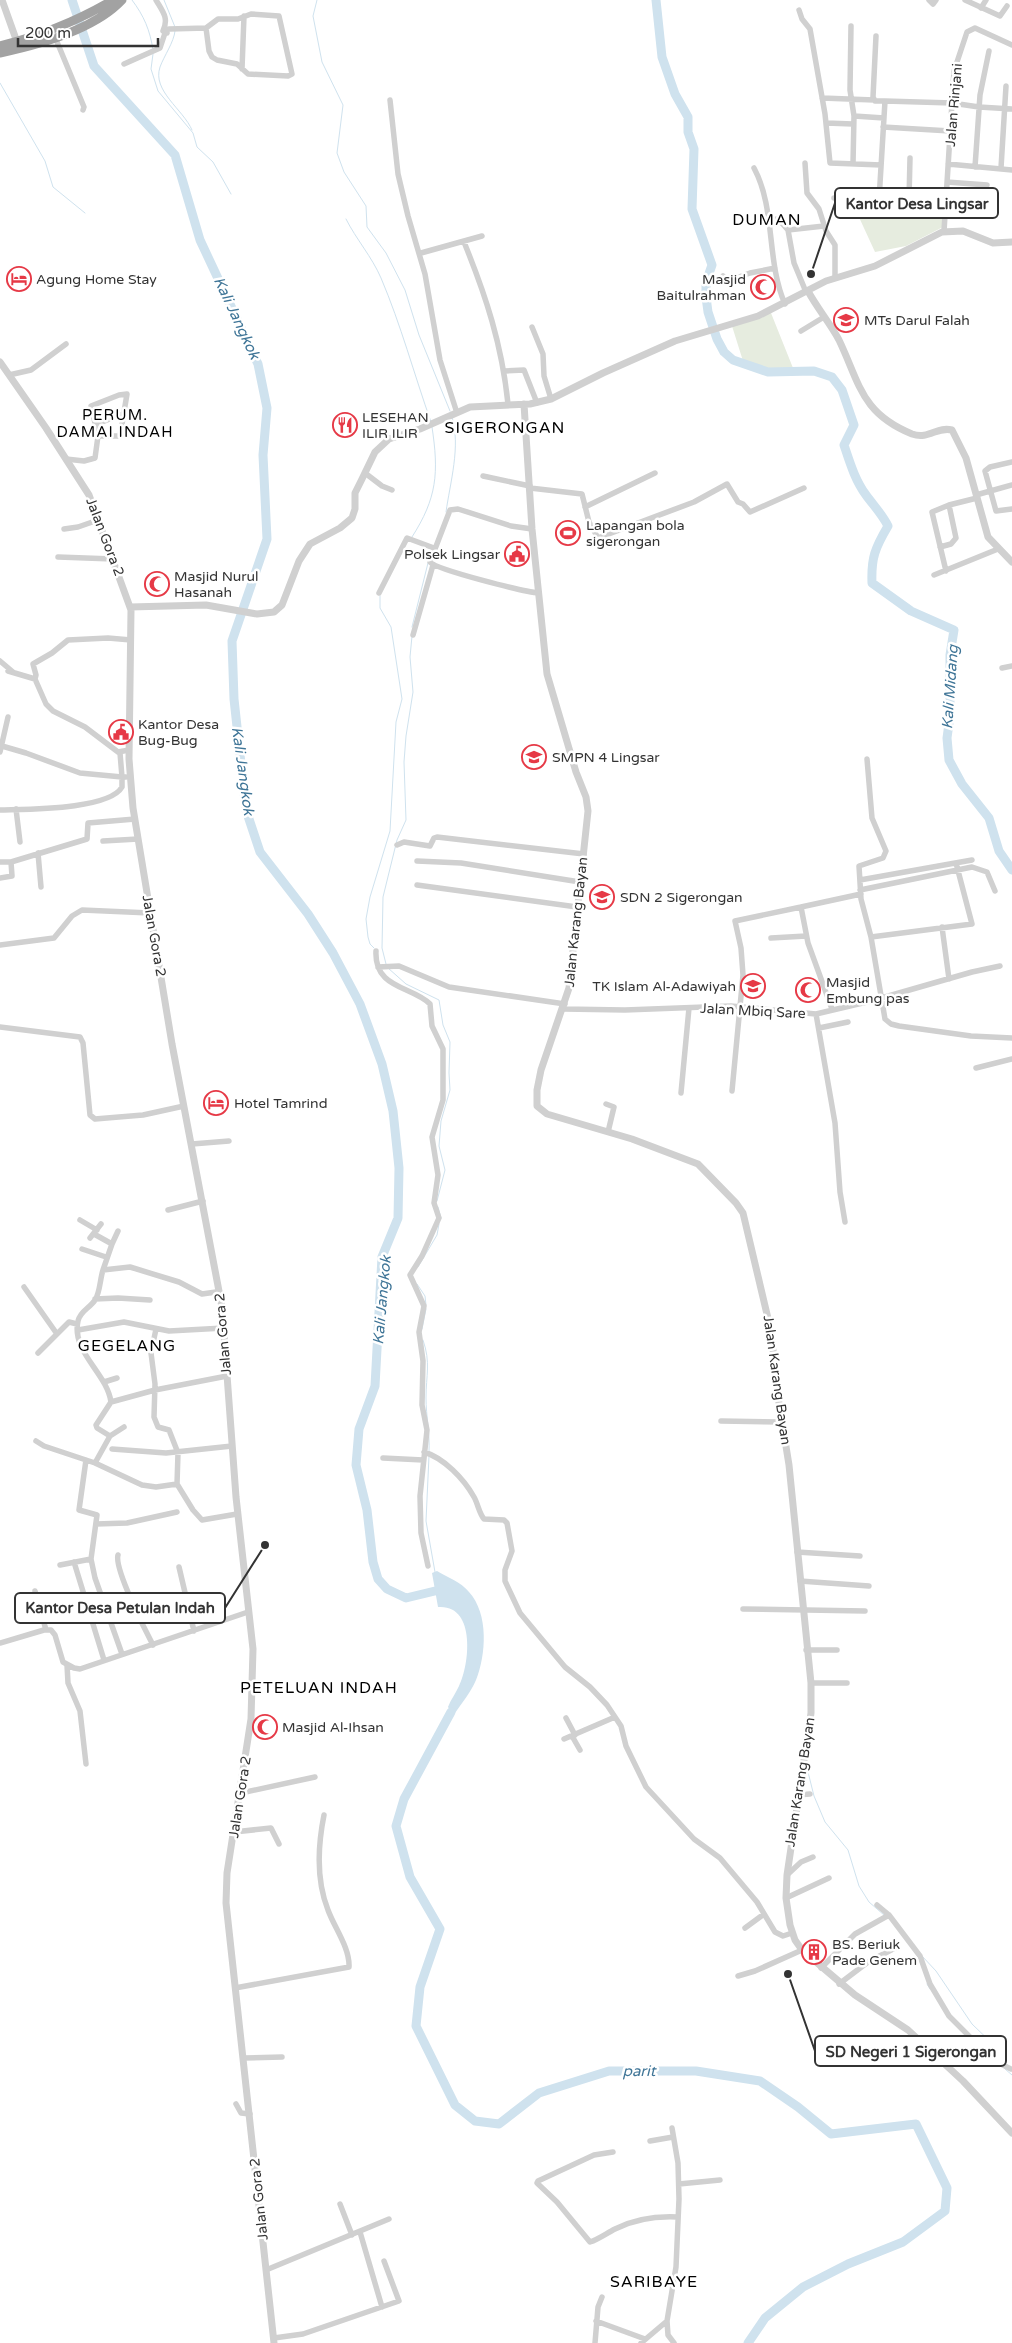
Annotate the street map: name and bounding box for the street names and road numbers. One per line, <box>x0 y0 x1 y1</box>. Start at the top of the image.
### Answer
street label: Jalan Rinjani <box>942 63 966 147</box>
street label: Jalan Gora 2 <box>82 495 128 579</box>
street label: Jalan Karang Bayan <box>561 856 591 988</box>
street label: Jalan Gora 2 <box>138 894 170 978</box>
street label: Jalan Mbiq Sare <box>700 1000 806 1022</box>
street label: Jalan Gora 2 <box>211 1292 235 1376</box>
street label: Jalan Karang Bayan <box>759 1314 795 1446</box>
street label: Jalan Karang Bayan <box>781 1716 819 1848</box>
street label: Jalan Gora 2 <box>225 1755 255 1839</box>
street label: Jalan Gora 2 <box>246 2157 272 2241</box>

